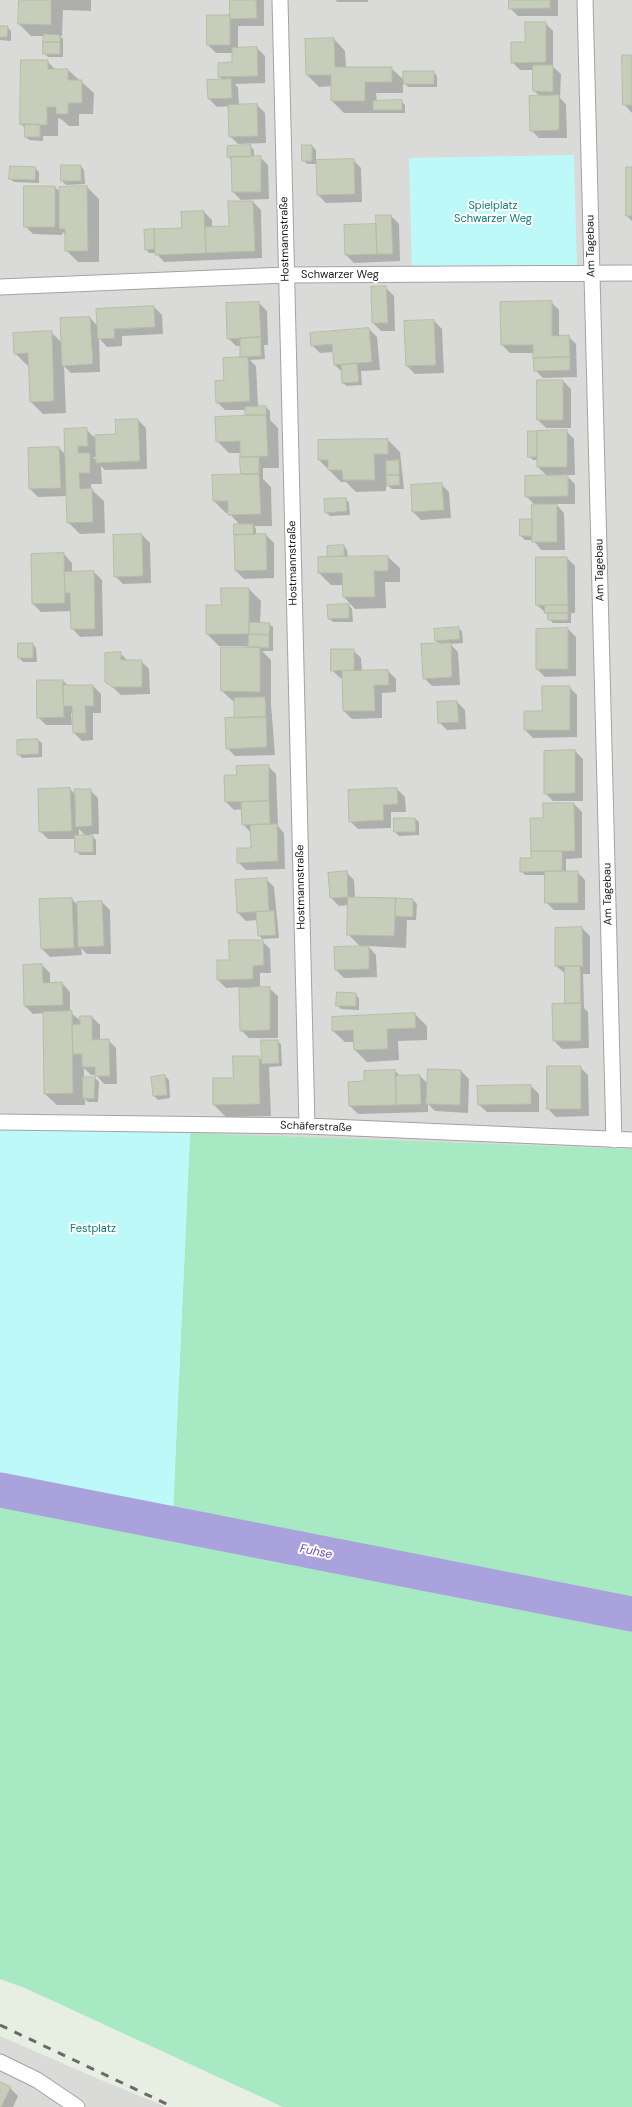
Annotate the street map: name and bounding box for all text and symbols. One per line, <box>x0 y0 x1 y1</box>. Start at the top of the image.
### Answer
street label: Hostmannstraße <box>278 196 292 282</box>
park label: Spielplatz Schwarzer Weg <box>454 199 532 225</box>
street label: Am Tagebau <box>584 215 598 277</box>
street label: Schwarzer Weg <box>301 268 379 282</box>
street label: Hostmannstraße <box>286 520 300 606</box>
street label: Am Tagebau <box>593 539 607 601</box>
street label: Hostmannstraße <box>294 844 308 930</box>
street label: Am Tagebau <box>601 863 615 925</box>
street label: Schäferstraße <box>280 1119 352 1135</box>
park label: Festplatz <box>70 1222 116 1236</box>
water label: Fuhse <box>299 1542 333 1562</box>

